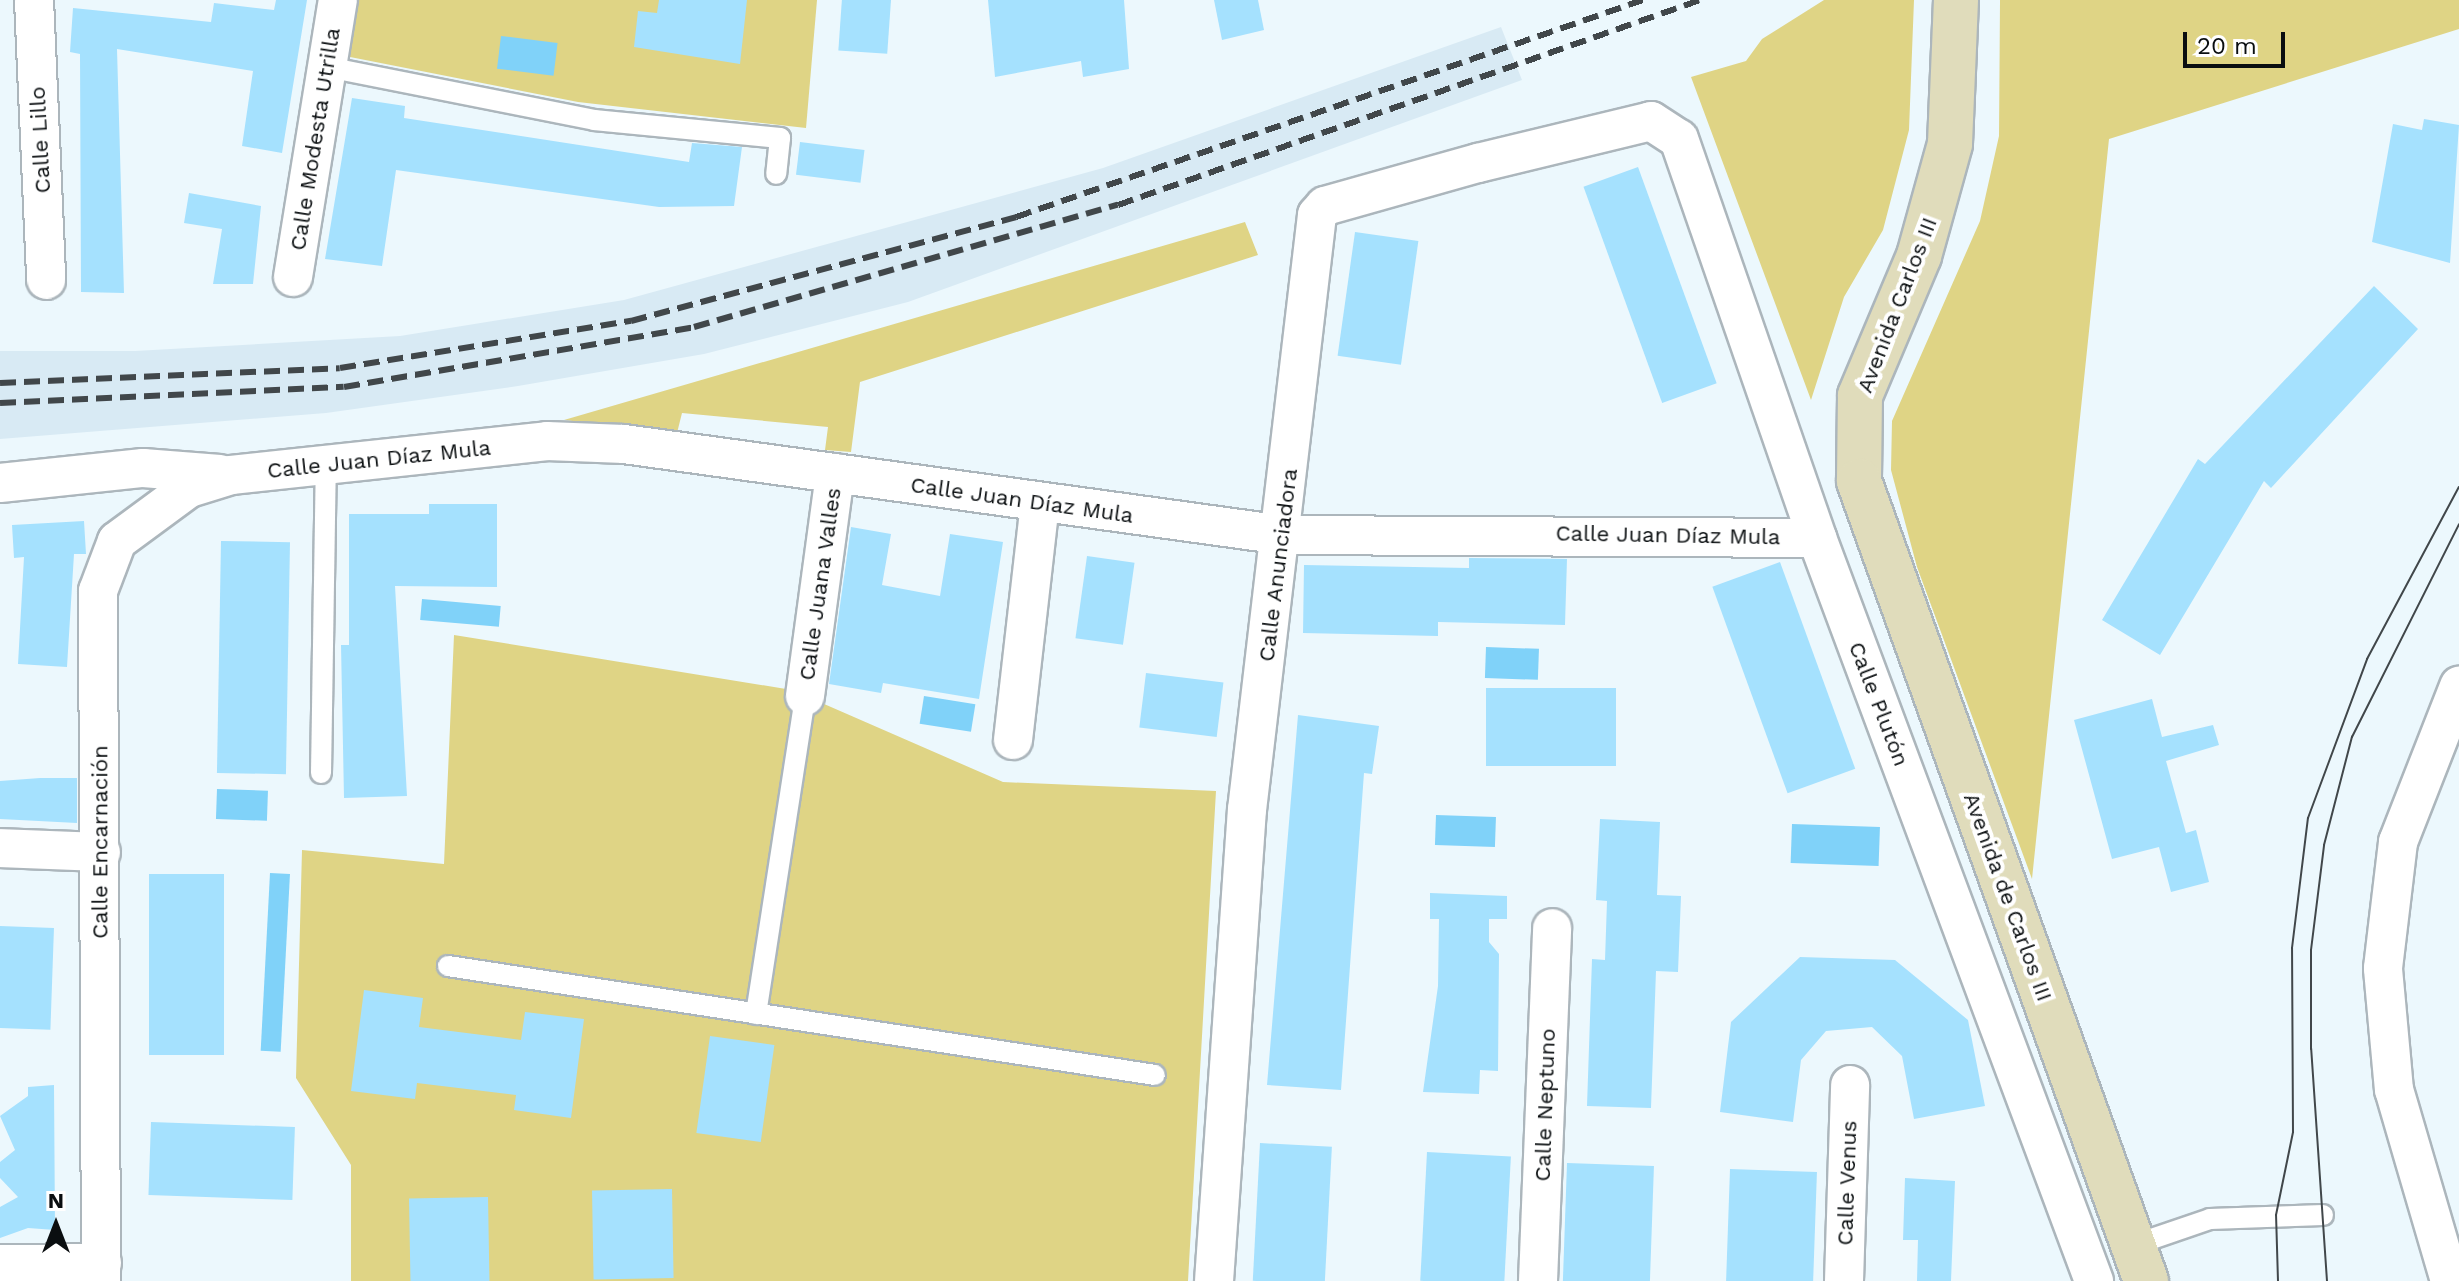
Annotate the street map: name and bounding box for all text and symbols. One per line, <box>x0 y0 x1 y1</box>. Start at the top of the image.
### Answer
scale bar <box>2187 16 2289 66</box>
street label: Calle Modesta Utrilla <box>284 25 346 253</box>
text: 20 m <box>2197 32 2257 60</box>
street label: Calle Lillo <box>24 86 56 194</box>
street label: Avenida Carlos III <box>1851 213 1943 397</box>
street label: Calle Juan Díaz Mula <box>266 434 492 484</box>
street label: Calle Anunciadora <box>1253 466 1303 664</box>
street label: Calle Juan Díaz Mula <box>909 471 1135 529</box>
street label: Calle Juana Valles <box>793 485 847 683</box>
street label: Calle Juan Díaz Mula <box>1555 520 1781 550</box>
street label: Calle Plutón <box>1843 638 1915 770</box>
street label: Calle Encarnación <box>87 745 113 939</box>
street label: Avenida de Carlos III <box>1958 789 2058 1005</box>
street label: Calle Neptuno <box>1529 1028 1561 1182</box>
street label: Calle Venus <box>1832 1120 1862 1246</box>
north arrow <box>16 1185 96 1265</box>
text: N <box>48 1188 64 1213</box>

